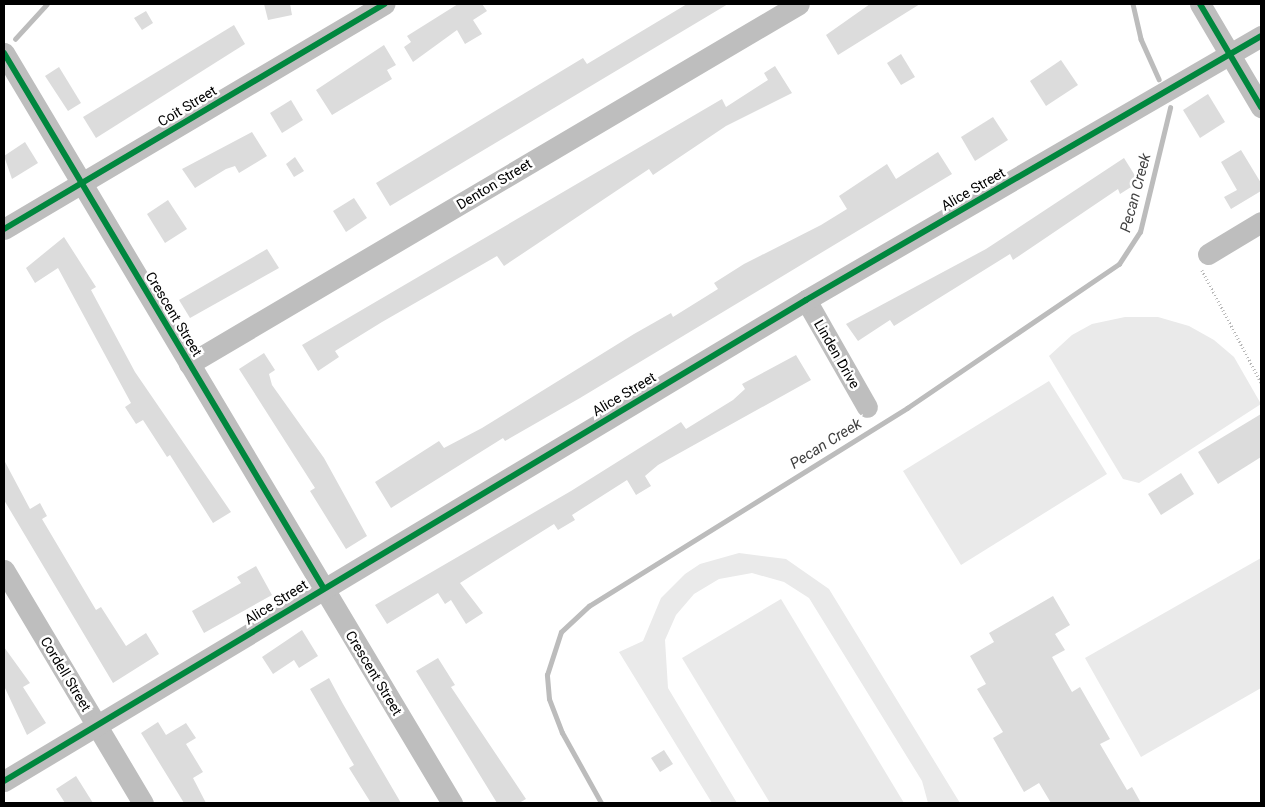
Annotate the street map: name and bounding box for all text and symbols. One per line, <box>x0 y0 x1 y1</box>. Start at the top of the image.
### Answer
street label: Coit Street <box>155 82 219 130</box>
water label: Pecan Creek <box>1117 151 1155 235</box>
street label: Denton Street <box>453 155 535 213</box>
street label: Alice Street <box>938 164 1008 214</box>
street label: Crescent Street <box>142 269 206 359</box>
street label: Linden Drive <box>811 317 863 391</box>
street label: Alice Street <box>589 368 659 420</box>
water label: Pecan Creek <box>787 415 865 473</box>
street label: Alice Street <box>241 576 311 628</box>
street label: Crescent Street <box>342 628 406 718</box>
street label: Cordell Street <box>37 634 95 714</box>

